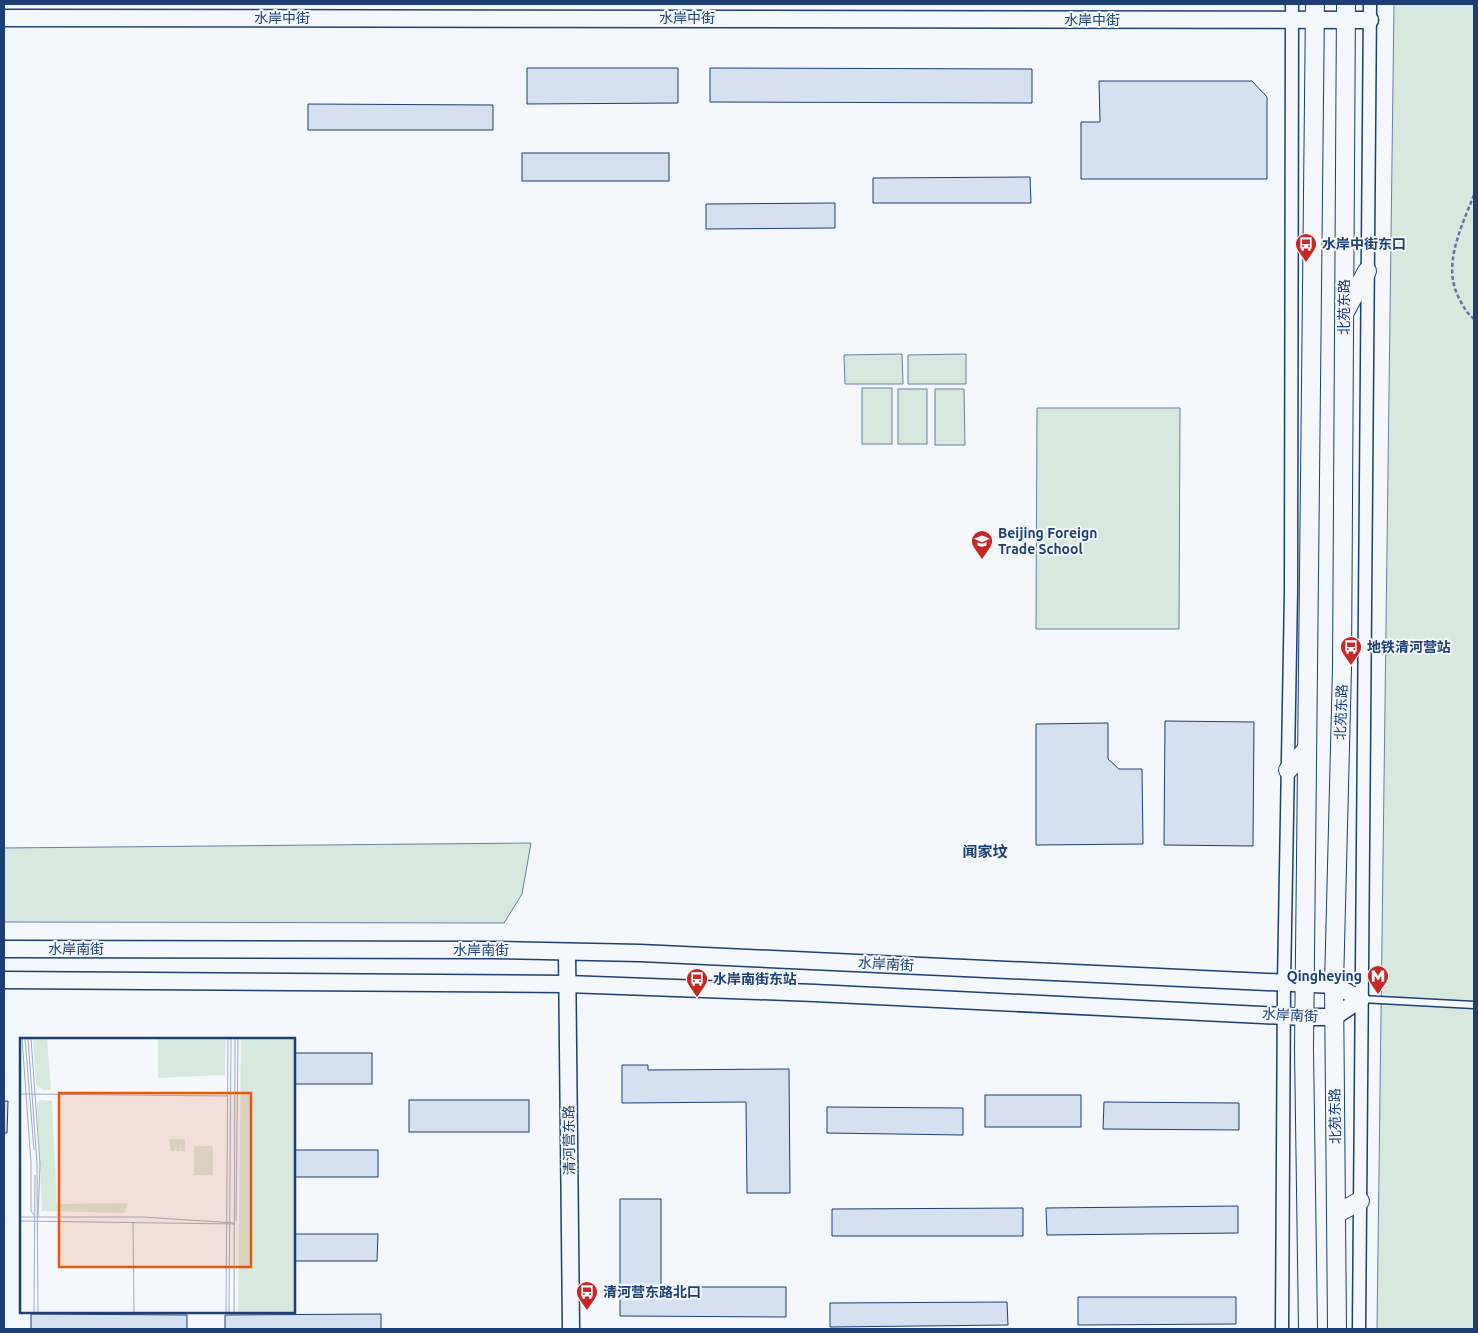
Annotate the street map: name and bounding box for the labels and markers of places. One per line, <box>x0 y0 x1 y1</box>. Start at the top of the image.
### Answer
bus stop icon: 水岸中街东口 <box>1294 232 1318 263</box>
place label: 水岸中街东口 <box>1322 236 1406 252</box>
place label: Beijing Foreign Trade School <box>998 525 1097 557</box>
school or university icon: Beijing Foreign Trade School <box>970 529 994 560</box>
bus stop icon: 地铁清河营站 <box>1339 635 1363 666</box>
place label: 地铁清河营站 <box>1367 639 1451 655</box>
metro station icon: Qingheying <box>1366 964 1390 995</box>
bus stop icon: 水岸南街东站 <box>685 967 709 998</box>
place label: Qingheying <box>1287 968 1362 984</box>
place label: 水岸南街东站 <box>713 971 797 987</box>
bus stop icon: 清河营东路北口 <box>575 1280 599 1311</box>
place label: 清河营东路北口 <box>603 1284 701 1300</box>

